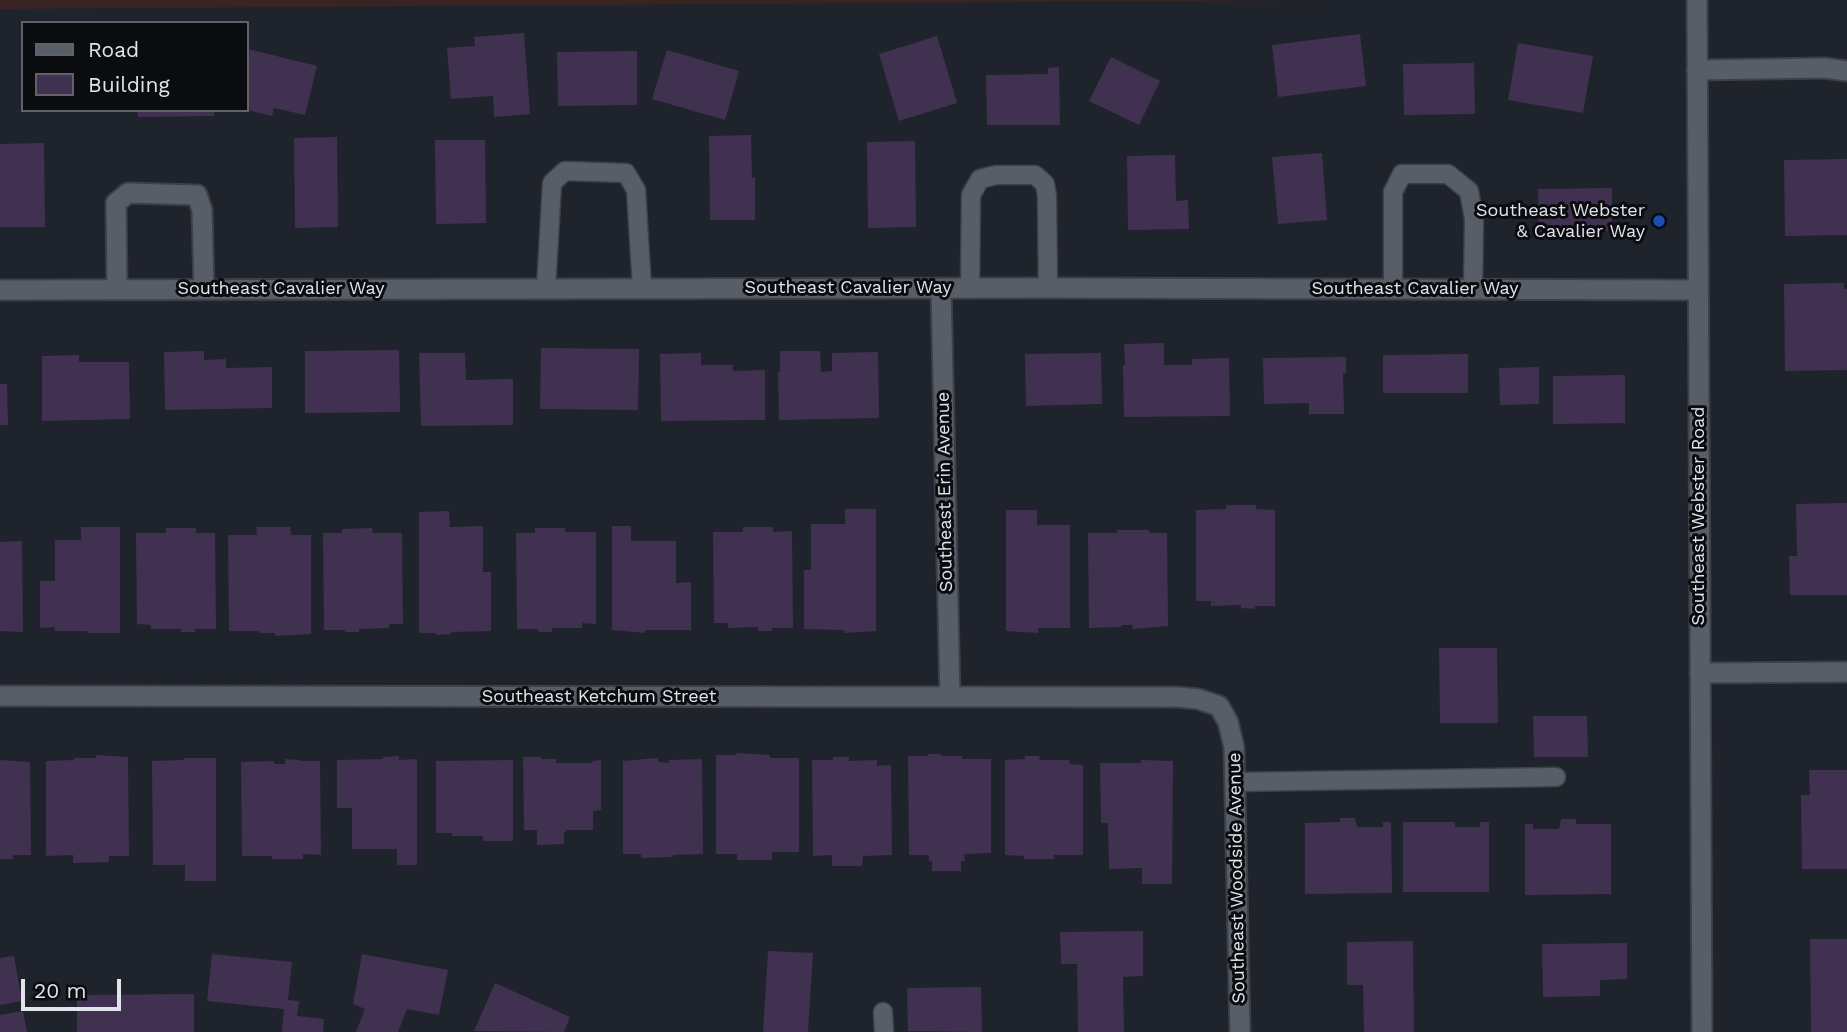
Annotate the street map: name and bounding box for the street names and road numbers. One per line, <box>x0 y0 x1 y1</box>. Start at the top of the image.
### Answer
street label: Southeast Cavalier Way <box>744 277 952 299</box>
street label: Southeast Cavalier Way <box>177 278 385 300</box>
street label: Southeast Cavalier Way <box>1311 278 1519 300</box>
street label: Southeast Erin Avenue <box>932 392 958 592</box>
street label: Southeast Webster Road <box>1688 406 1710 626</box>
street label: Southeast Ketchum Street <box>482 686 716 708</box>
street label: Southeast Woodside Avenue <box>1224 752 1250 1004</box>

